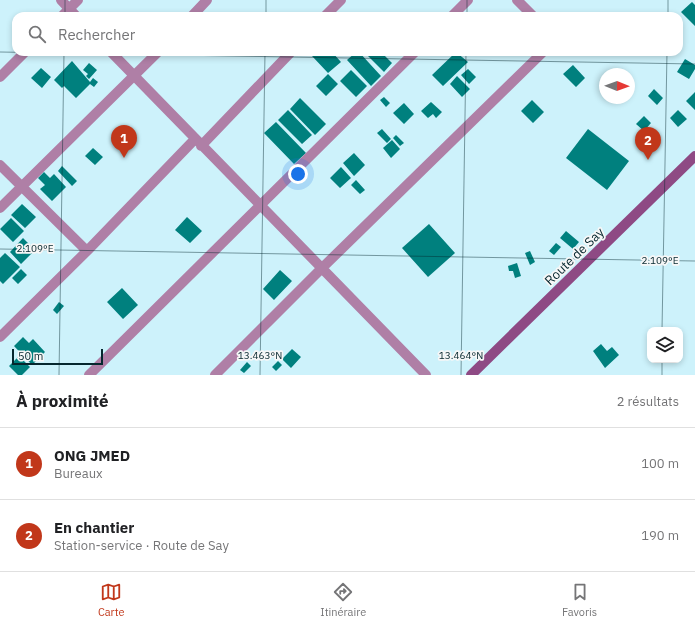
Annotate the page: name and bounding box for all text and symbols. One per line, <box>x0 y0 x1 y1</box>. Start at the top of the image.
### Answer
search box <box>12 12 683 56</box>
icon: search <box>26 23 48 45</box>
text: Rechercher <box>58 25 135 44</box>
north arrow <box>599 68 635 104</box>
pin: 1 <box>111 125 137 158</box>
pin: 2 <box>635 127 661 160</box>
your location <box>288 164 308 184</box>
street label: Route de Say <box>541 223 608 289</box>
text: 2.109°E <box>16 242 54 255</box>
text: 2.109°E <box>641 254 679 267</box>
map controls <box>647 327 683 363</box>
button: layers <box>647 327 683 363</box>
scale bar <box>12 347 103 366</box>
text: 50 m <box>18 349 43 363</box>
text: 13.463°N <box>238 349 282 362</box>
text: 13.464°N <box>439 349 483 362</box>
text: À proximité <box>16 390 109 412</box>
text: 2 résultats <box>617 393 679 410</box>
text: ONG JMED <box>54 446 130 465</box>
text: 1 <box>25 455 33 472</box>
text: 100 m <box>641 455 679 472</box>
text: Bureaux <box>54 465 103 482</box>
text: En chantier <box>54 518 134 537</box>
text: 2 <box>25 527 33 544</box>
text: 190 m <box>641 527 679 544</box>
text: Station-service · Route de Say <box>54 537 229 554</box>
tab: Carte <box>98 581 125 619</box>
tab: Itinéraire <box>320 581 366 619</box>
tab: Favoris <box>562 581 597 619</box>

